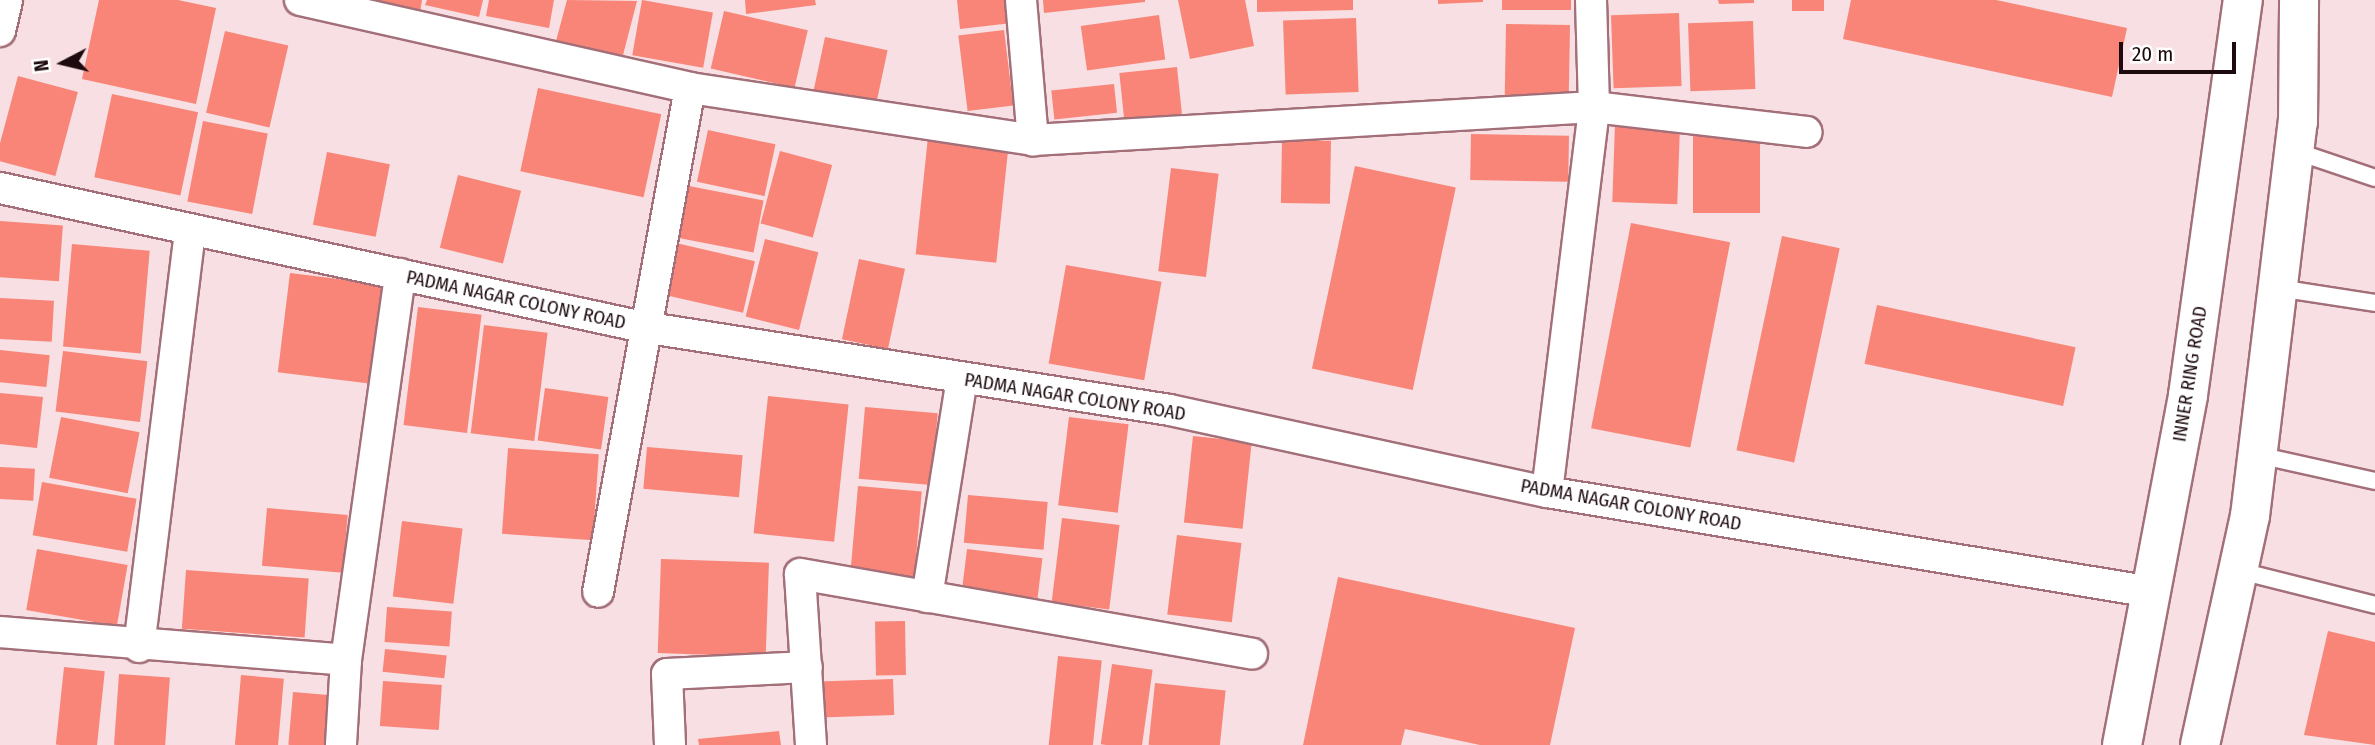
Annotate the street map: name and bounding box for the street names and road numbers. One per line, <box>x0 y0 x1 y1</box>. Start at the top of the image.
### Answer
street label: PADMA NAGAR COLONY ROAD <box>404 266 628 334</box>
street label: INNER RING ROAD <box>2168 305 2212 443</box>
street label: PADMA NAGAR COLONY ROAD <box>963 368 1187 426</box>
street label: PADMA NAGAR COLONY ROAD <box>1519 474 1743 536</box>

